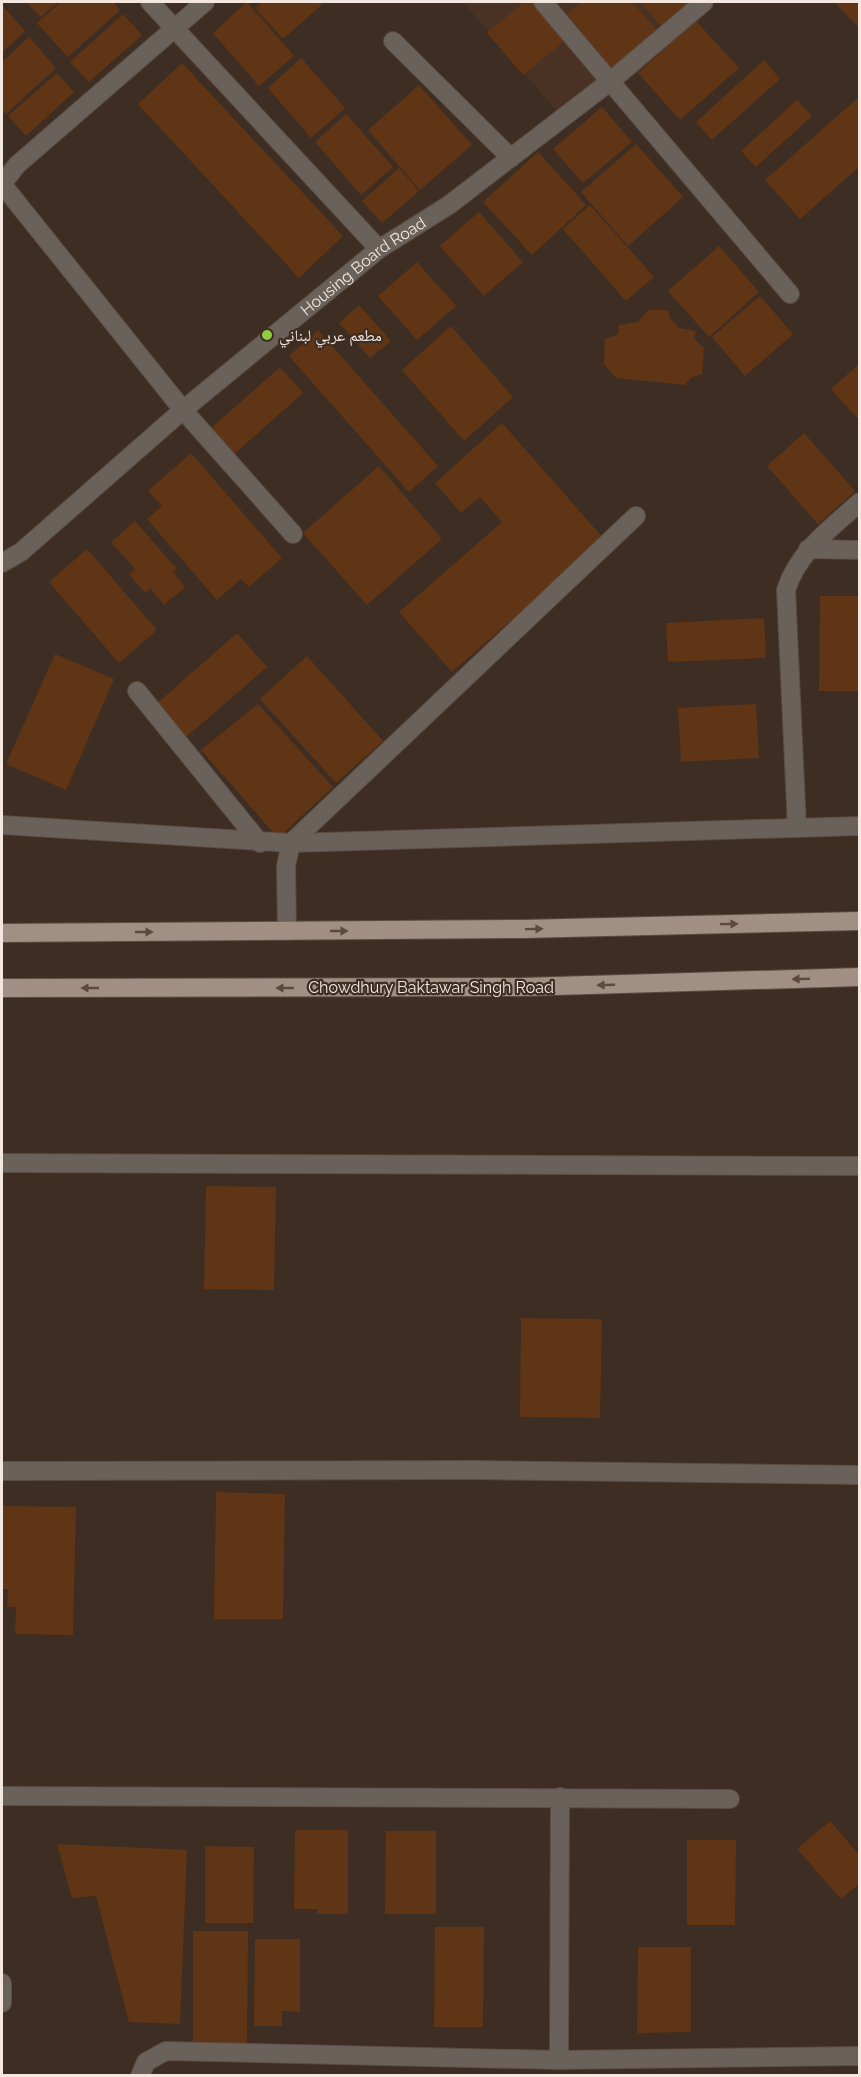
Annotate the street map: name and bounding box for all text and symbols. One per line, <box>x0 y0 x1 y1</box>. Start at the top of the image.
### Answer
street label: Housing Board Road <box>297 213 429 320</box>
place label: مطعم عربي لبناني <box>279 326 382 348</box>
marker: مطعم عربي لبناني <box>260 328 274 342</box>
one-way arrow <box>719 919 738 929</box>
one-way arrow <box>524 924 543 934</box>
one-way arrow <box>329 926 348 936</box>
one-way arrow <box>134 927 153 937</box>
one-way arrow <box>792 974 811 983</box>
street label: Chowdhury Baktawar Singh Road <box>308 978 554 997</box>
one-way arrow <box>597 980 616 989</box>
one-way arrow <box>81 983 100 993</box>
one-way arrow <box>276 983 295 993</box>

